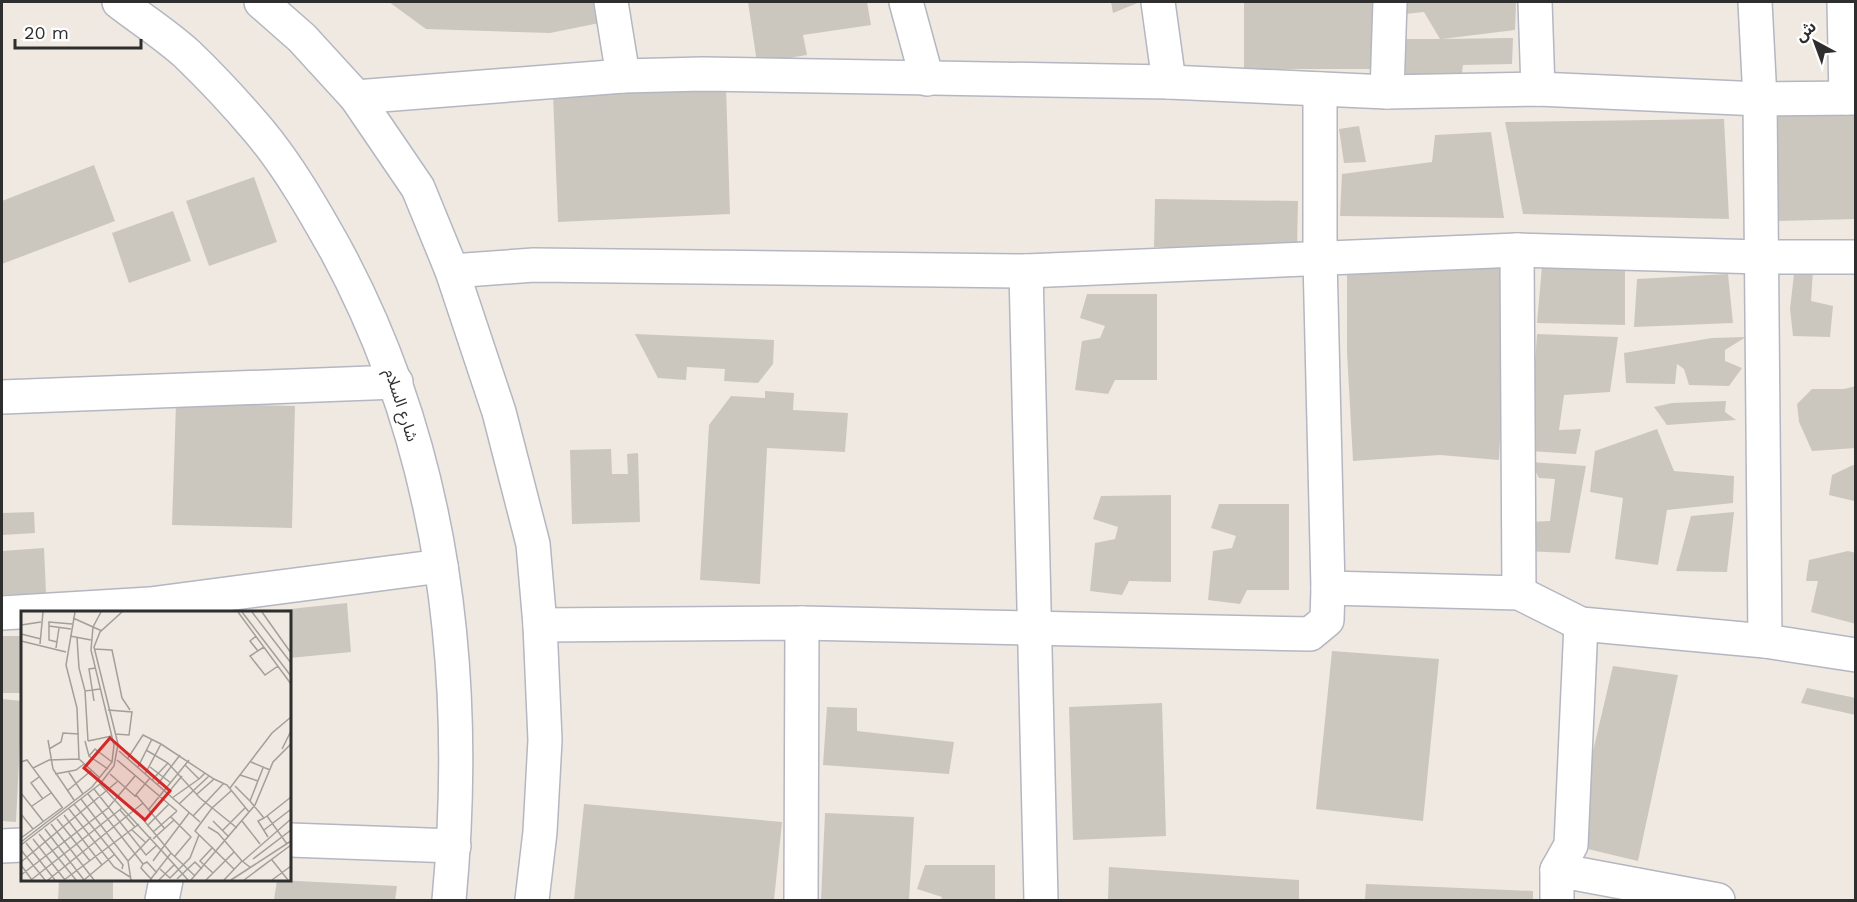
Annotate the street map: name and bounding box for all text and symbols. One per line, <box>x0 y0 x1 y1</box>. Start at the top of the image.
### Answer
scale bar <box>15 12 141 50</box>
north arrow <box>1785 12 1845 72</box>
text: ش <box>1791 17 1820 45</box>
text: 20 m <box>24 22 69 43</box>
street label: شارع السلام <box>378 366 422 445</box>
inset map <box>21 611 291 881</box>

